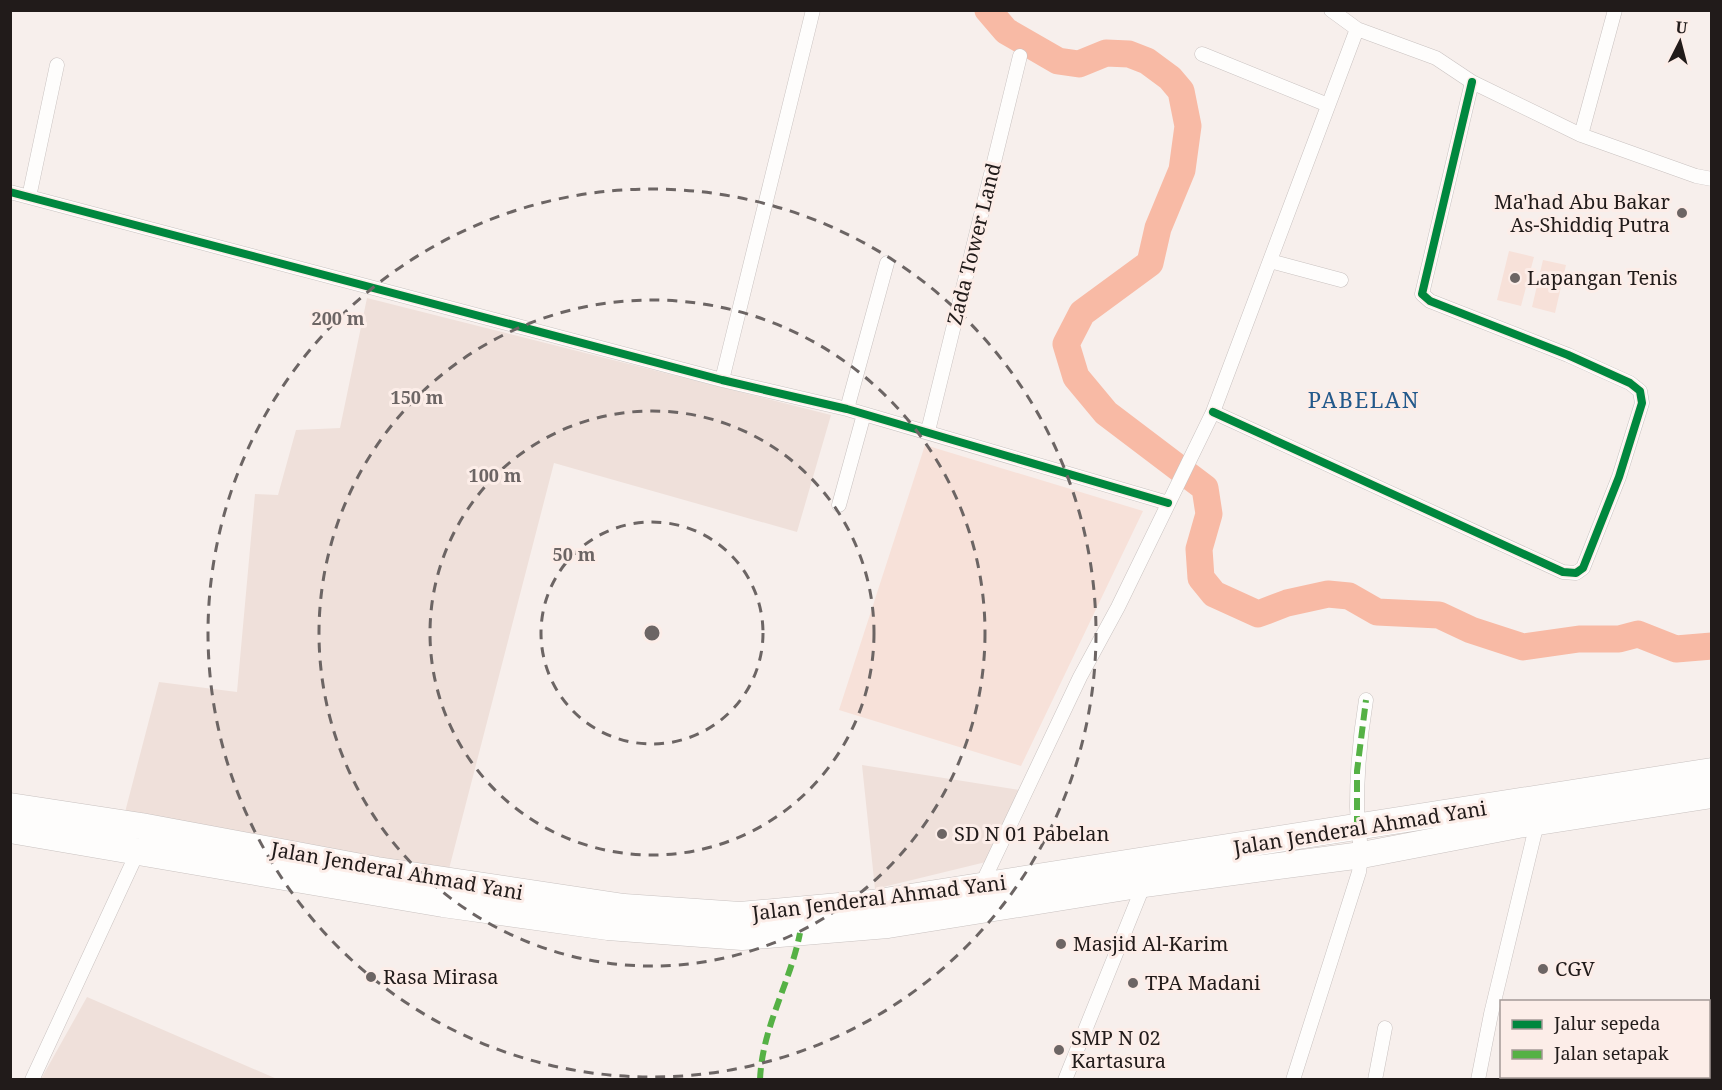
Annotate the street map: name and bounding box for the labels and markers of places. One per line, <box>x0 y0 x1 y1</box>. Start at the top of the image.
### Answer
place label: Ma'had Abu Bakar As-Shiddiq Putra <box>1494 188 1671 238</box>
marker: Ma'had Abu Bakar As-Shiddiq Putra <box>1675 206 1689 220</box>
place label: Lapangan Tenis <box>1527 264 1678 291</box>
marker: Lapangan Tenis <box>1508 271 1522 285</box>
centre of rings <box>642 623 662 643</box>
place label: SD N 01 Pabelan <box>954 820 1109 847</box>
marker: SD N 01 Pabelan <box>935 827 949 841</box>
place label: Masjid Al-Karim <box>1073 930 1228 957</box>
marker: Masjid Al-Karim <box>1054 937 1068 951</box>
place label: CGV <box>1555 955 1595 982</box>
marker: CGV <box>1536 962 1550 976</box>
place label: Rasa Mirasa <box>383 963 499 990</box>
place label: TPA Madani <box>1145 969 1261 996</box>
marker: Rasa Mirasa <box>364 970 378 984</box>
marker: TPA Madani <box>1126 976 1140 990</box>
place label: SMP N 02 Kartasura <box>1071 1024 1166 1074</box>
marker: SMP N 02 Kartasura <box>1052 1043 1066 1057</box>

